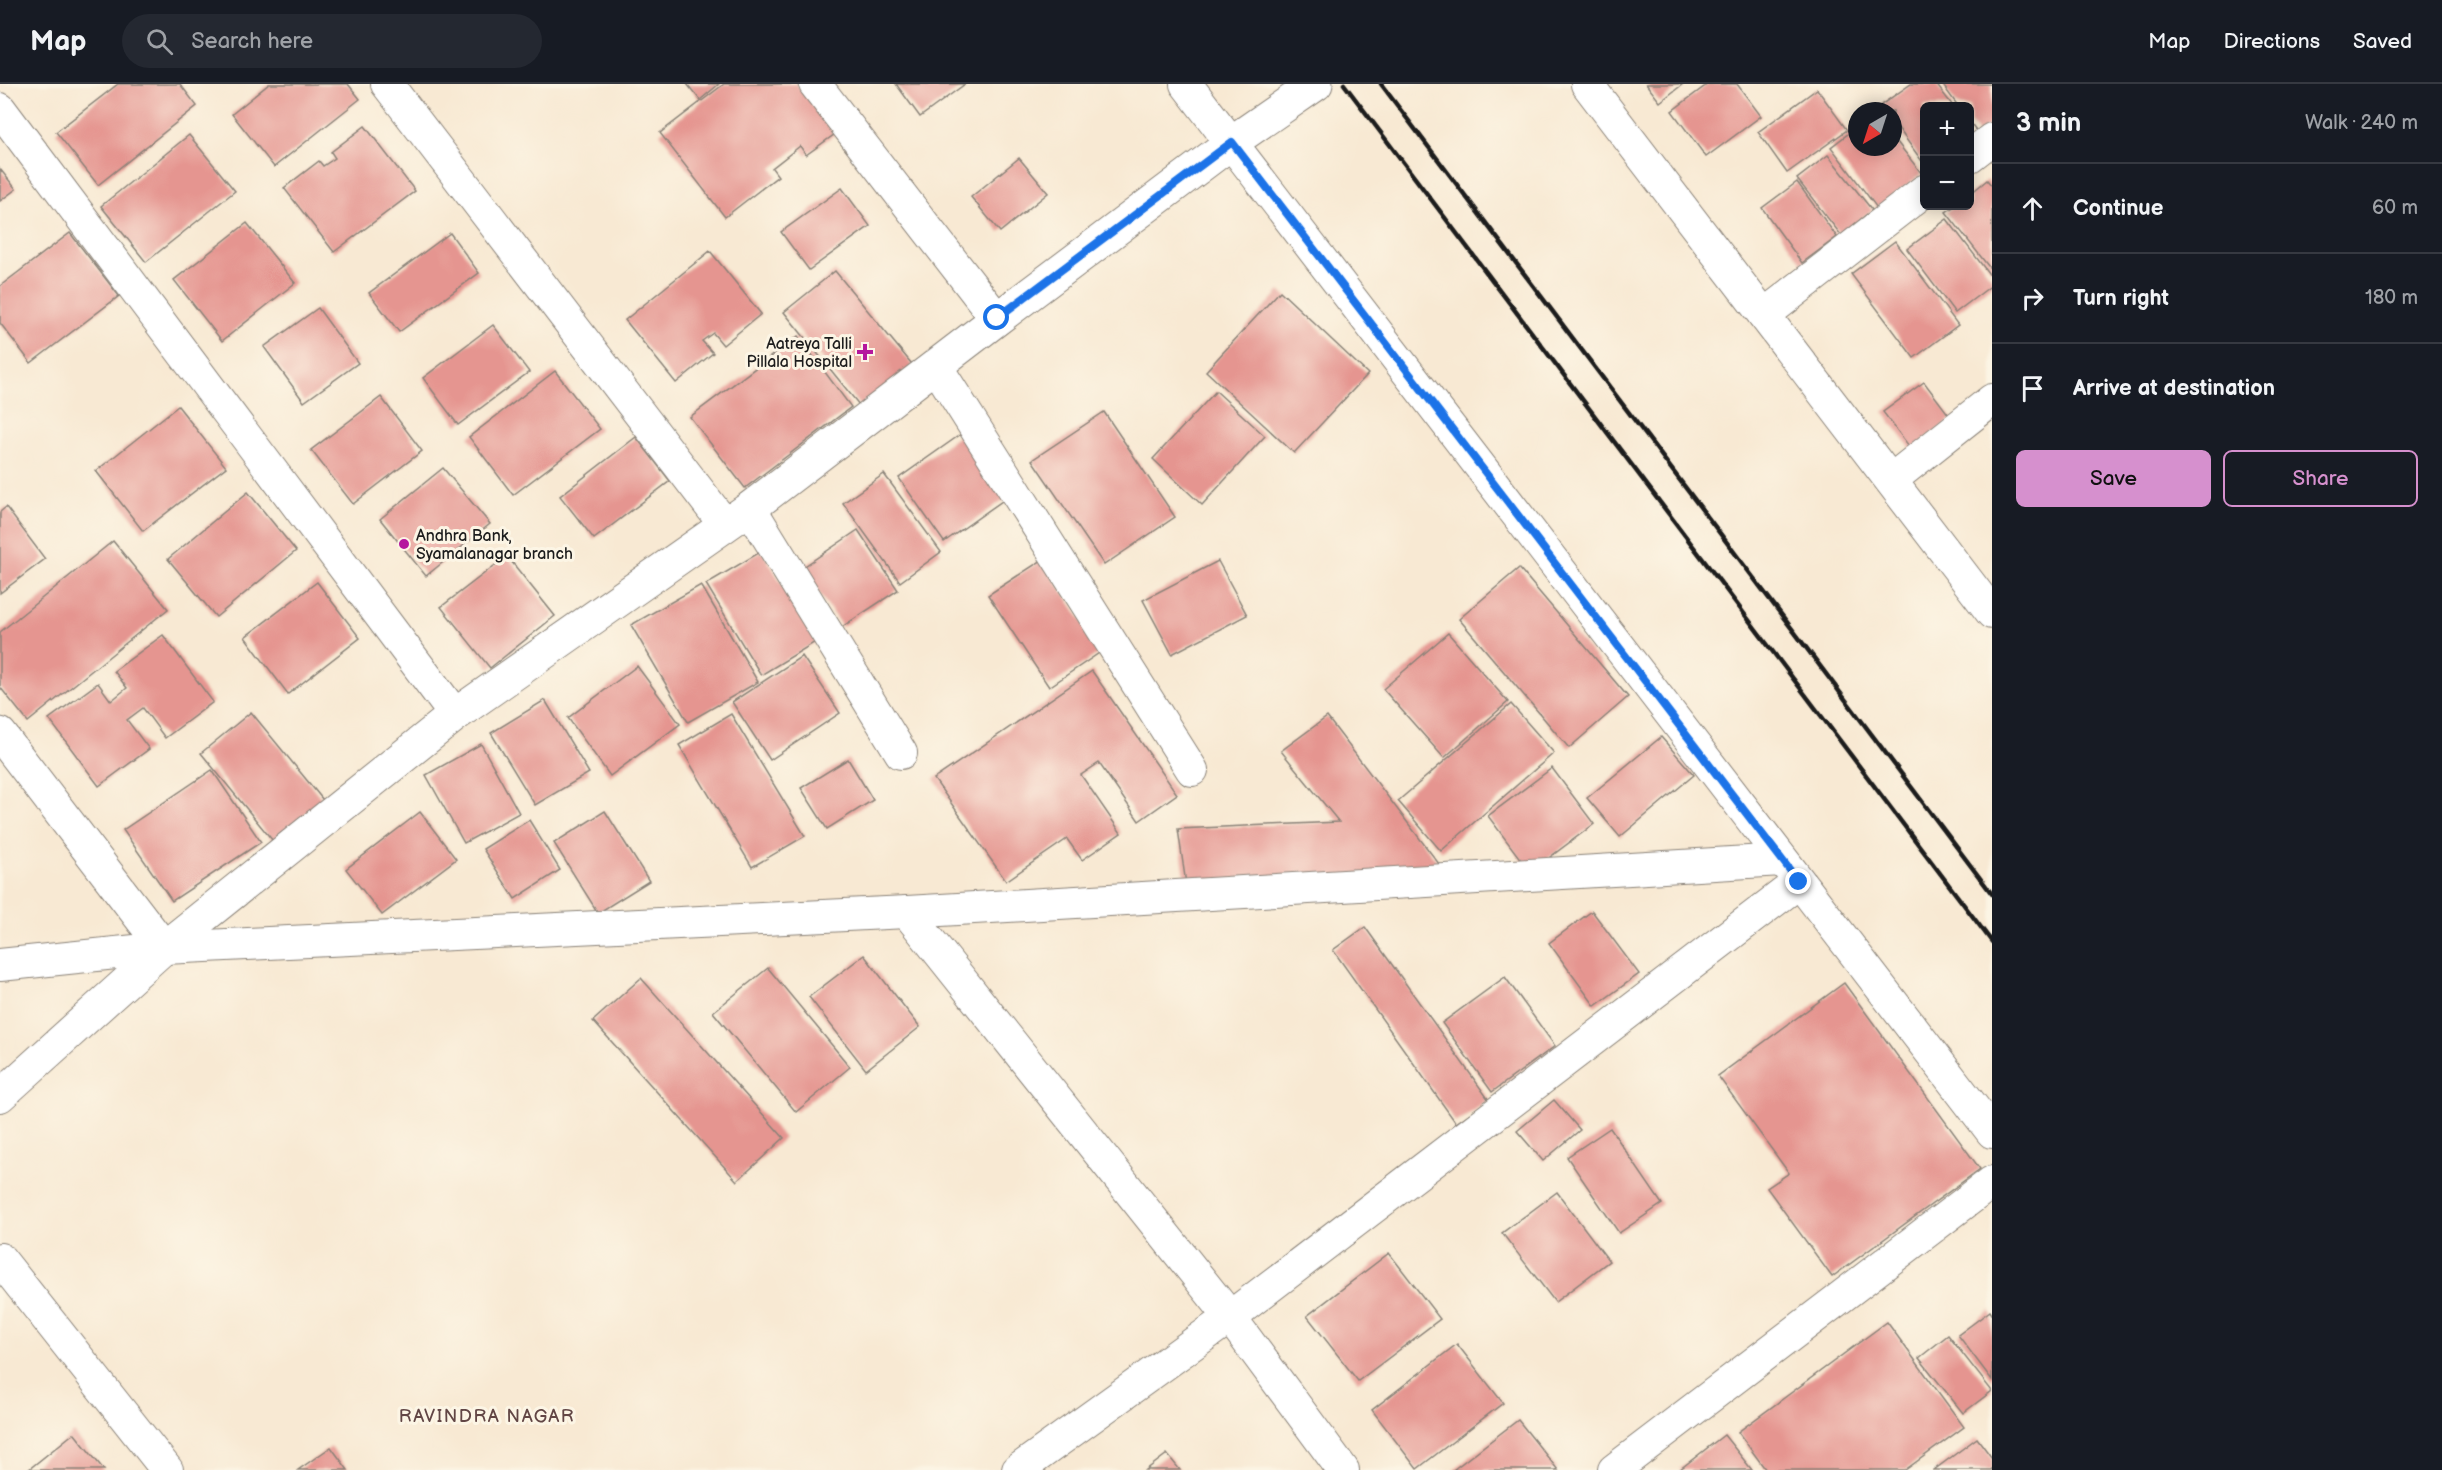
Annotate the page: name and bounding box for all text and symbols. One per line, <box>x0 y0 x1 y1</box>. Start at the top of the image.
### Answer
search box <box>122 14 542 68</box>
text: Map <box>30 25 86 58</box>
icon: search <box>143 25 176 58</box>
text: Search here <box>191 28 313 55</box>
text: Map <box>2148 29 2191 54</box>
text: Directions <box>2224 29 2320 54</box>
text: Saved <box>2353 29 2412 54</box>
north arrow <box>1848 102 1902 156</box>
map controls <box>1920 102 1974 210</box>
button: + <box>1920 102 1974 156</box>
text: 3 min <box>2016 108 2081 139</box>
text: Walk · 240 m <box>2305 111 2418 135</box>
button: − <box>1920 156 1974 210</box>
icon: ahead <box>2016 192 2049 225</box>
text: Continue <box>2073 195 2163 222</box>
text: 60 m <box>2372 196 2418 220</box>
icon: right <box>2016 282 2049 315</box>
text: Turn right <box>2073 285 2169 312</box>
text: 180 m <box>2365 286 2418 310</box>
route start <box>983 304 1009 330</box>
place label: Aatreya Talli Pillala Hospital <box>746 335 852 372</box>
marker: Aatreya Talli Pillala Hospital <box>856 343 874 361</box>
icon: arrive <box>2016 372 2049 405</box>
text: Arrive at destination <box>2073 375 2275 402</box>
button: Save <box>2016 450 2211 507</box>
button: Share <box>2223 450 2418 507</box>
place label: Andhra Bank, Syamalanagar branch <box>416 527 573 564</box>
marker: Andhra Bank, Syamalanagar branch <box>397 537 411 551</box>
route end <box>1785 868 1811 894</box>
district label: RAVINDRA NAGAR <box>399 1406 575 1427</box>

